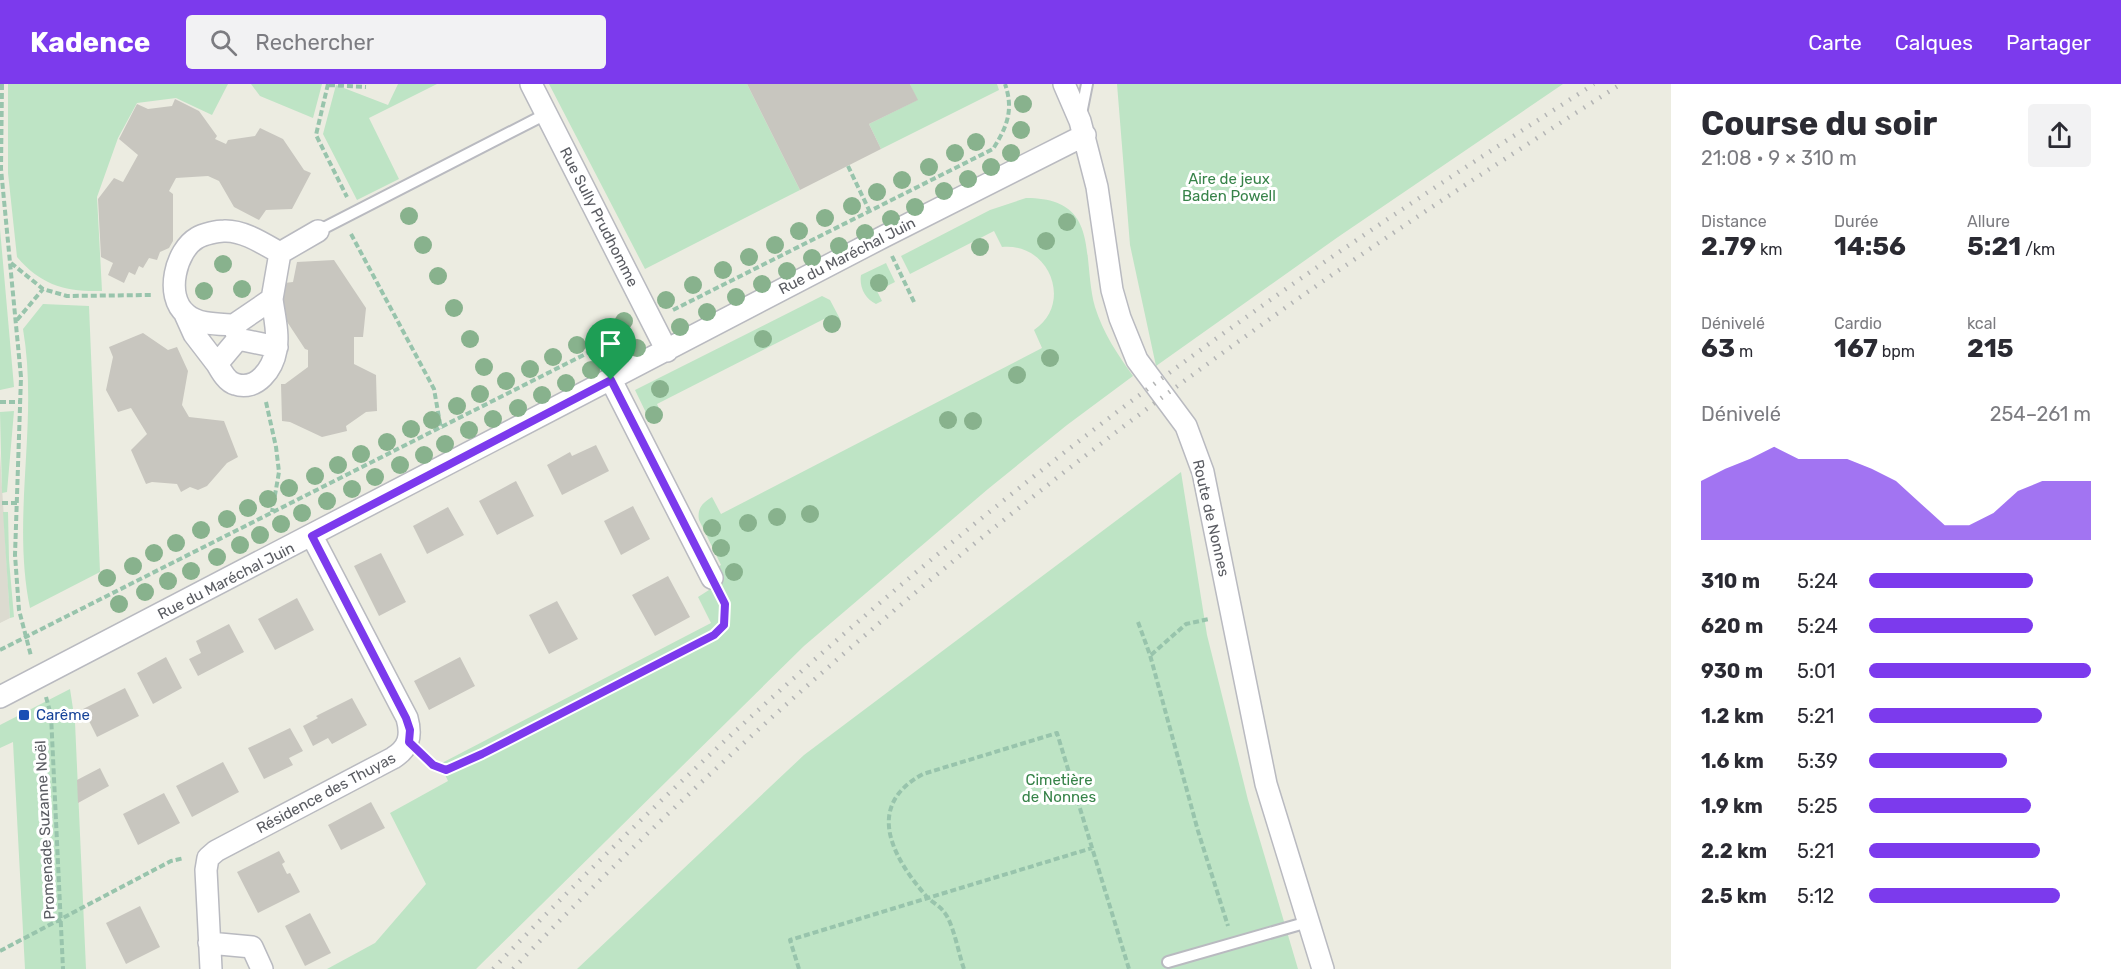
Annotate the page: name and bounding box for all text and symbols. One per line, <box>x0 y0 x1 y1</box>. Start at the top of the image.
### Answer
search box <box>186 15 606 69</box>
text: Kadence <box>30 26 150 59</box>
icon: search <box>207 26 240 59</box>
text: Rechercher <box>255 29 374 56</box>
text: Carte <box>1808 30 1862 55</box>
text: Calques <box>1895 30 1973 55</box>
text: Partager <box>2006 30 2091 55</box>
text: Course du soir <box>1701 104 1937 143</box>
button: share <box>2028 104 2091 167</box>
street label: Rue Sully Prudhomme <box>556 144 642 290</box>
text: 21:08 · 9 × 310 m <box>1701 146 1857 170</box>
park label: Aire de jeux Baden Powell <box>1182 170 1276 205</box>
text: Distance <box>1701 212 1767 231</box>
text: Durée <box>1834 212 1879 231</box>
text: Allure <box>1967 212 2010 231</box>
street label: Rue du Maréchal Juin <box>776 214 918 298</box>
text: 2.79 <box>1701 231 1756 262</box>
text: 14:56 <box>1834 231 1906 262</box>
text: 5:21 <box>1967 231 2021 262</box>
text: km <box>1756 240 1782 259</box>
text: /km <box>2021 240 2055 259</box>
text: Dénivelé <box>1701 314 1765 333</box>
text: Cardio <box>1834 314 1882 333</box>
text: kcal <box>1967 314 1996 333</box>
pin <box>585 318 636 380</box>
icon: arrive <box>594 327 627 360</box>
text: 63 <box>1701 333 1735 364</box>
text: 167 <box>1834 333 1878 364</box>
text: 215 <box>1967 333 2014 364</box>
text: m <box>1735 342 1753 361</box>
text: bpm <box>1878 342 1915 361</box>
text: Dénivelé <box>1701 402 1781 426</box>
text: 254–261 m <box>1990 402 2091 426</box>
street label: Route de Nonnes <box>1189 458 1233 579</box>
street label: Rue du Maréchal Juin <box>155 539 297 623</box>
text: 310 m <box>1701 569 1760 593</box>
text: 5:24 <box>1797 569 1838 593</box>
text: 620 m <box>1701 614 1763 638</box>
text: 5:24 <box>1797 614 1838 638</box>
text: 930 m <box>1701 659 1763 683</box>
text: 5:01 <box>1797 659 1835 683</box>
text: 1.2 km <box>1701 704 1764 728</box>
text: 5:21 <box>1797 704 1834 728</box>
place label: Carême <box>36 706 90 724</box>
marker: Carême <box>17 708 31 722</box>
street label: Promenade Suzanne Noël <box>31 740 59 920</box>
street label: Résidence des Thuyas <box>253 749 399 837</box>
text: 1.6 km <box>1701 749 1764 773</box>
text: 5:39 <box>1797 749 1838 773</box>
park label: Cimetière de Nonnes <box>1022 771 1096 806</box>
text: 1.9 km <box>1701 794 1763 818</box>
text: 5:25 <box>1797 794 1838 818</box>
text: 2.2 km <box>1701 839 1767 863</box>
text: 5:21 <box>1797 839 1834 863</box>
text: 2.5 km <box>1701 884 1767 908</box>
text: 5:12 <box>1797 884 1834 908</box>

